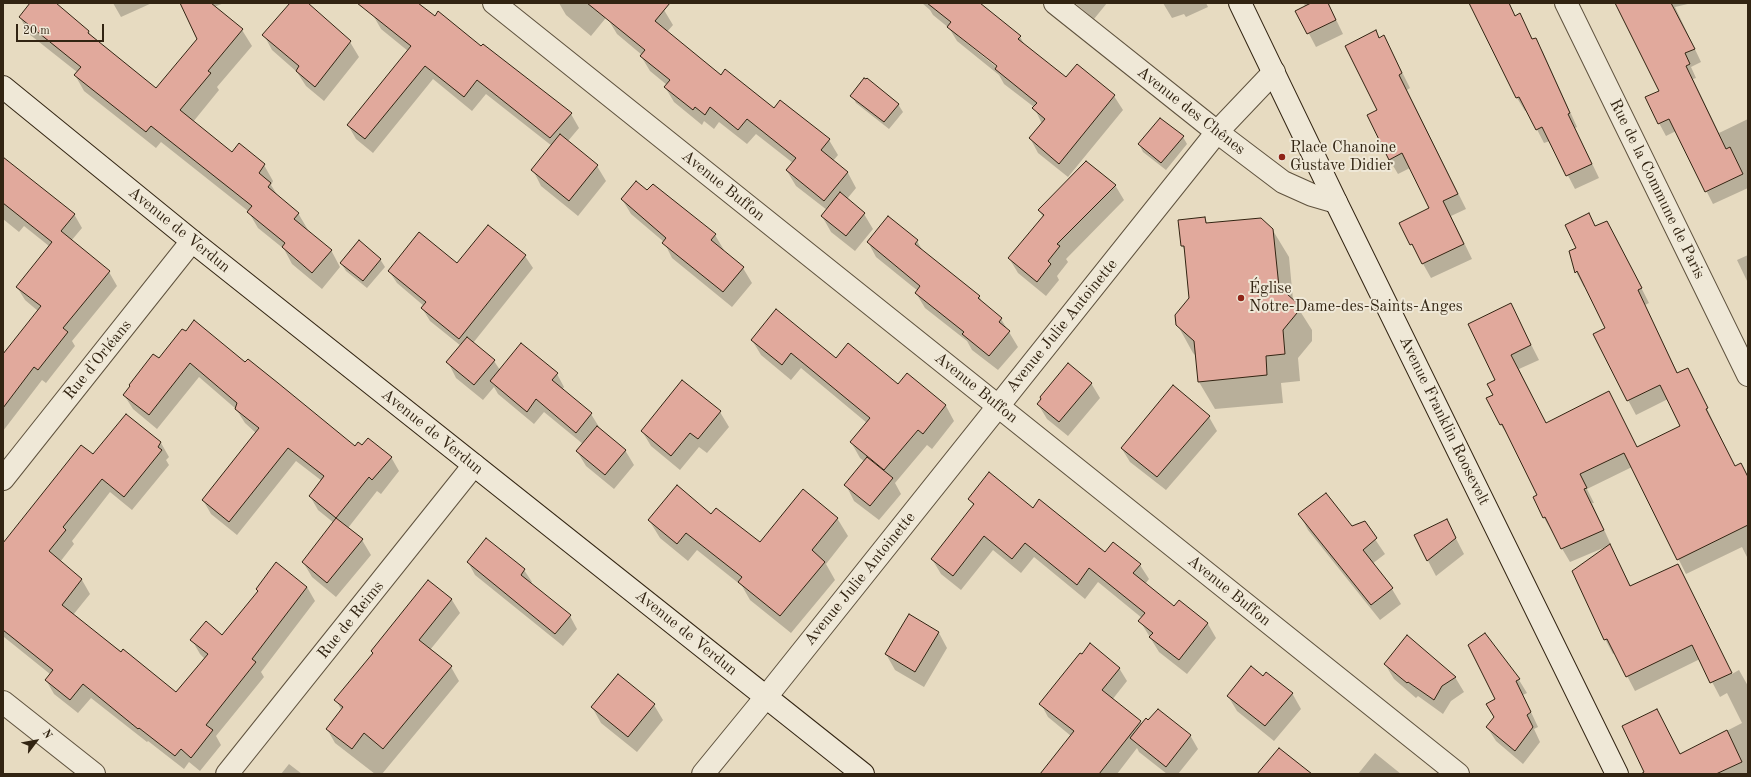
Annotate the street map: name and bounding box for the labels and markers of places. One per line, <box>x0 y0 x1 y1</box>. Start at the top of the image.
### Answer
place label: Place Chanoine Gustave Didier <box>1290 138 1396 176</box>
marker: Place Chanoine Gustave Didier <box>1277 152 1287 162</box>
place label: Église Notre-Dame-des-Saints-Anges <box>1249 279 1463 317</box>
marker: Église Notre-Dame-des-Saints-Anges <box>1236 293 1246 303</box>

